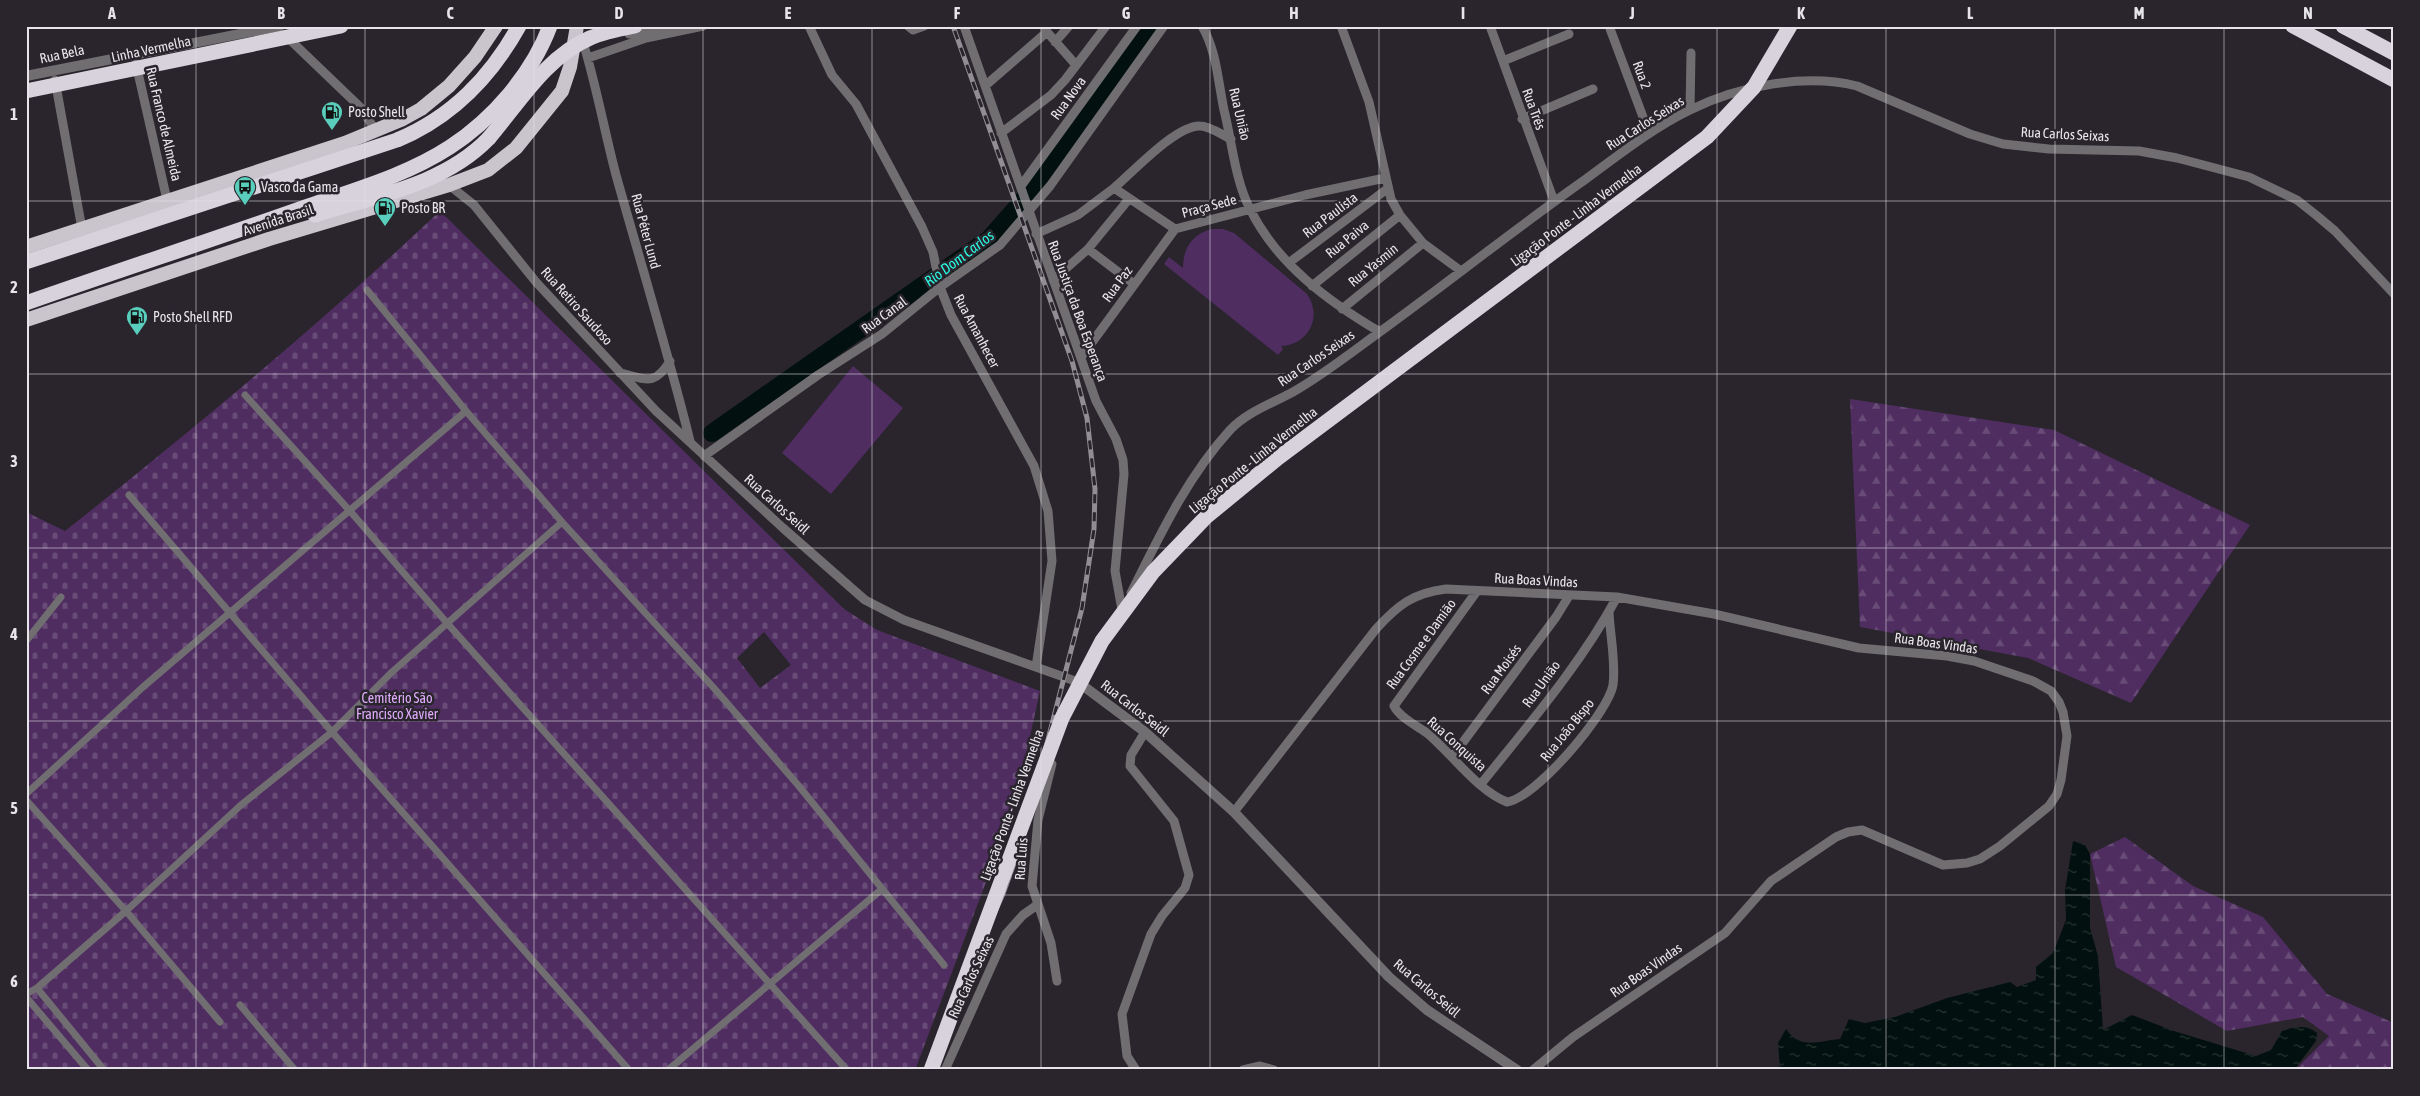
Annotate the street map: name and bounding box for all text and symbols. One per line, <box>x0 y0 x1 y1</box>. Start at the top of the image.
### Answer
text: A <box>107 4 116 22</box>
text: B <box>277 4 285 22</box>
text: C <box>446 4 454 22</box>
text: D <box>615 4 624 22</box>
text: E <box>785 4 792 22</box>
text: F <box>954 4 961 22</box>
text: G <box>1122 4 1131 22</box>
text: H <box>1289 4 1299 22</box>
text: I <box>1461 4 1465 22</box>
text: J <box>1628 4 1635 22</box>
text: K <box>1797 4 1805 22</box>
text: L <box>1967 4 1974 22</box>
text: M <box>2134 4 2144 22</box>
text: N <box>2303 4 2313 22</box>
street label: Linha Vermelha <box>110 33 192 65</box>
street label: Rua Bela <box>38 41 86 67</box>
street label: Rua 2 <box>1630 59 1654 91</box>
street label: Rua Franco de Almeida <box>143 65 185 183</box>
street label: Rua Nova <box>1047 73 1089 123</box>
street label: Rua União <box>1226 86 1254 142</box>
street label: Rua Três <box>1519 86 1549 132</box>
street label: Rua Carlos Seixas <box>1603 93 1687 153</box>
fuel station icon: Posto Shell <box>320 100 344 131</box>
place label: Posto Shell <box>348 104 405 120</box>
text: 1 <box>10 105 18 123</box>
street label: Rua Carlos Seixas <box>2020 124 2110 144</box>
street label: Ligação Ponte - Linha Vermelha <box>1507 161 1645 269</box>
bus stop icon: Vasco da Gama <box>233 175 257 206</box>
place label: Vasco da Gama <box>261 179 338 195</box>
street label: Rua Paulista <box>1299 189 1361 241</box>
street label: Praça Sede <box>1180 191 1238 221</box>
street label: Rua Péter Lund <box>628 192 664 270</box>
fuel station icon: Posto BR <box>373 196 397 227</box>
place label: Posto BR <box>401 200 445 216</box>
street label: Avenida Brasil <box>241 201 315 239</box>
street label: Rua Paiva <box>1322 217 1372 261</box>
water label: Rio Dom Carlos <box>921 226 997 290</box>
street label: Rua Justiça da Boa Esperança <box>1045 238 1111 384</box>
street label: Rua Yasmin <box>1345 240 1401 290</box>
street label: Rua Paz <box>1099 263 1135 305</box>
street label: Rua Retiro Saudoso <box>538 264 616 348</box>
text: 2 <box>10 278 18 296</box>
street label: Rua Amanhecer <box>951 291 1004 371</box>
street label: Rua Canal <box>858 293 910 337</box>
fuel station icon: Posto Shell RFD <box>125 305 149 336</box>
place label: Posto Shell RFD <box>153 309 233 325</box>
street label: Rua Carlos Seixas <box>1275 327 1357 389</box>
street label: Ligação Ponte - Linha Vermelha <box>1186 404 1320 516</box>
text: 3 <box>10 452 18 470</box>
street label: Rua Carlos Seidl <box>741 471 813 538</box>
street label: Rua Boas Vindas <box>1494 570 1578 590</box>
street label: Rua Cosme e Damião <box>1383 596 1459 692</box>
text: 4 <box>9 625 18 643</box>
street label: Rua Boas Vindas <box>1893 629 1979 657</box>
street label: Rua Moisés <box>1478 641 1524 697</box>
street label: Rua União <box>1519 658 1563 710</box>
street label: Rua Carlos Seidl <box>1098 676 1172 740</box>
park label: Cemitério São Francisco Xavier <box>356 690 439 722</box>
street label: Rua João Bispo <box>1537 695 1597 765</box>
street label: Rua Conquista <box>1424 713 1490 775</box>
street label: Ligação Ponte - Linha Vermelha <box>977 727 1047 883</box>
text: 5 <box>10 799 18 817</box>
street label: Rua Luis <box>1012 837 1030 881</box>
street label: Rua Carlos Seixas <box>945 933 997 1021</box>
street label: Rua Boas Vindas <box>1607 939 1685 1001</box>
street label: Rua Carlos Seidl <box>1390 956 1464 1021</box>
text: 6 <box>10 972 18 990</box>

